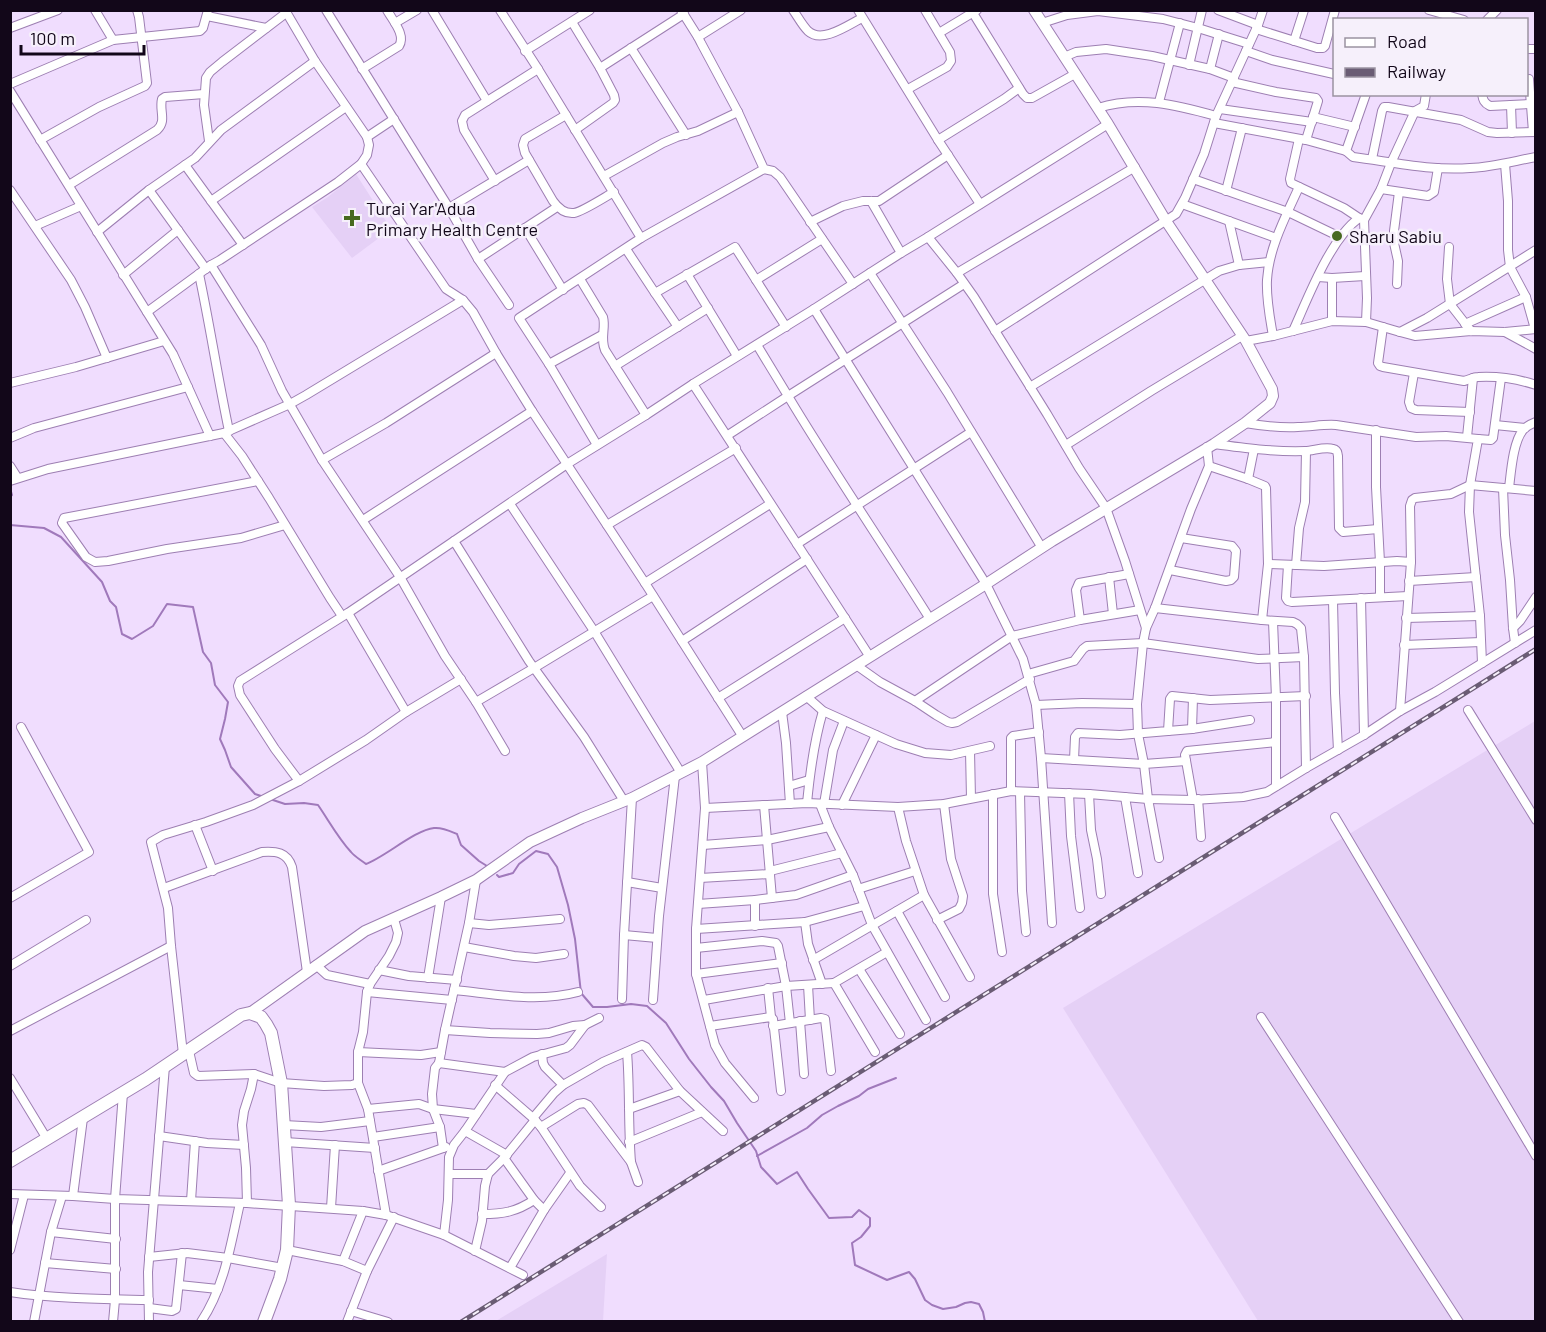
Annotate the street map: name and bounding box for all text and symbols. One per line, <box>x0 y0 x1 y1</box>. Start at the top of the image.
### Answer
scale bar <box>21 18 144 56</box>
legend <box>1333 18 1528 96</box>
text: 100 m <box>30 27 75 49</box>
text: Road <box>1387 30 1427 52</box>
text: Railway <box>1387 60 1446 82</box>
place label: Turai Yar'Adua Primary Health Centre <box>366 197 538 240</box>
marker: Turai Yar'Adua Primary Health Centre <box>343 209 361 227</box>
place label: Sharu Sabiu <box>1349 225 1442 247</box>
marker: Sharu Sabiu <box>1330 229 1344 243</box>

